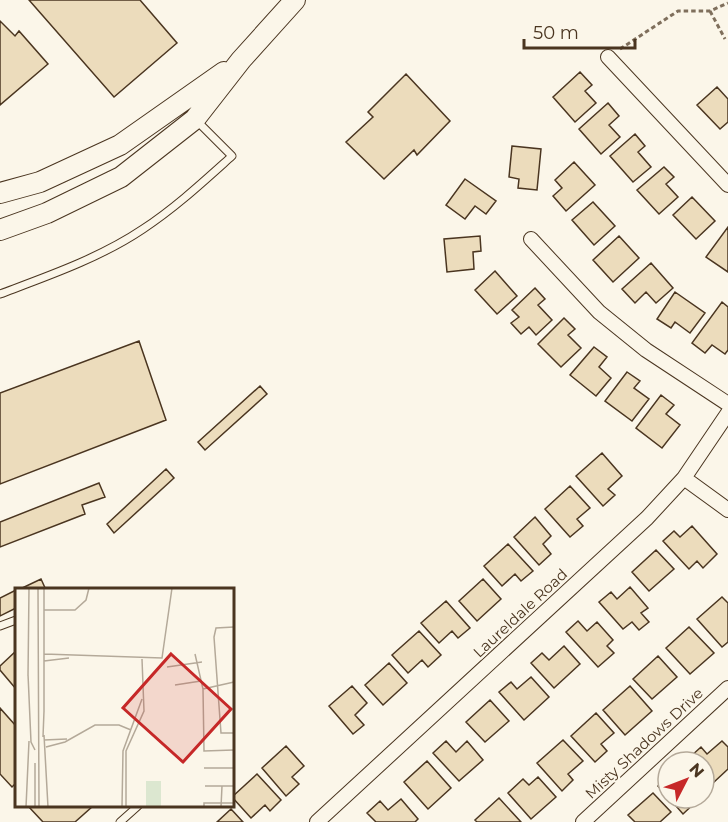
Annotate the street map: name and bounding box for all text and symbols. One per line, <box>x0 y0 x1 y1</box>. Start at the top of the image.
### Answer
scale bar <box>524 12 635 50</box>
text: 50 m <box>533 22 579 44</box>
street label: Laureldale Road <box>469 564 571 662</box>
inset map <box>15 588 234 807</box>
street label: Misty Shadows Drive <box>581 683 707 803</box>
north arrow <box>656 750 716 810</box>
text: N <box>685 759 708 781</box>

